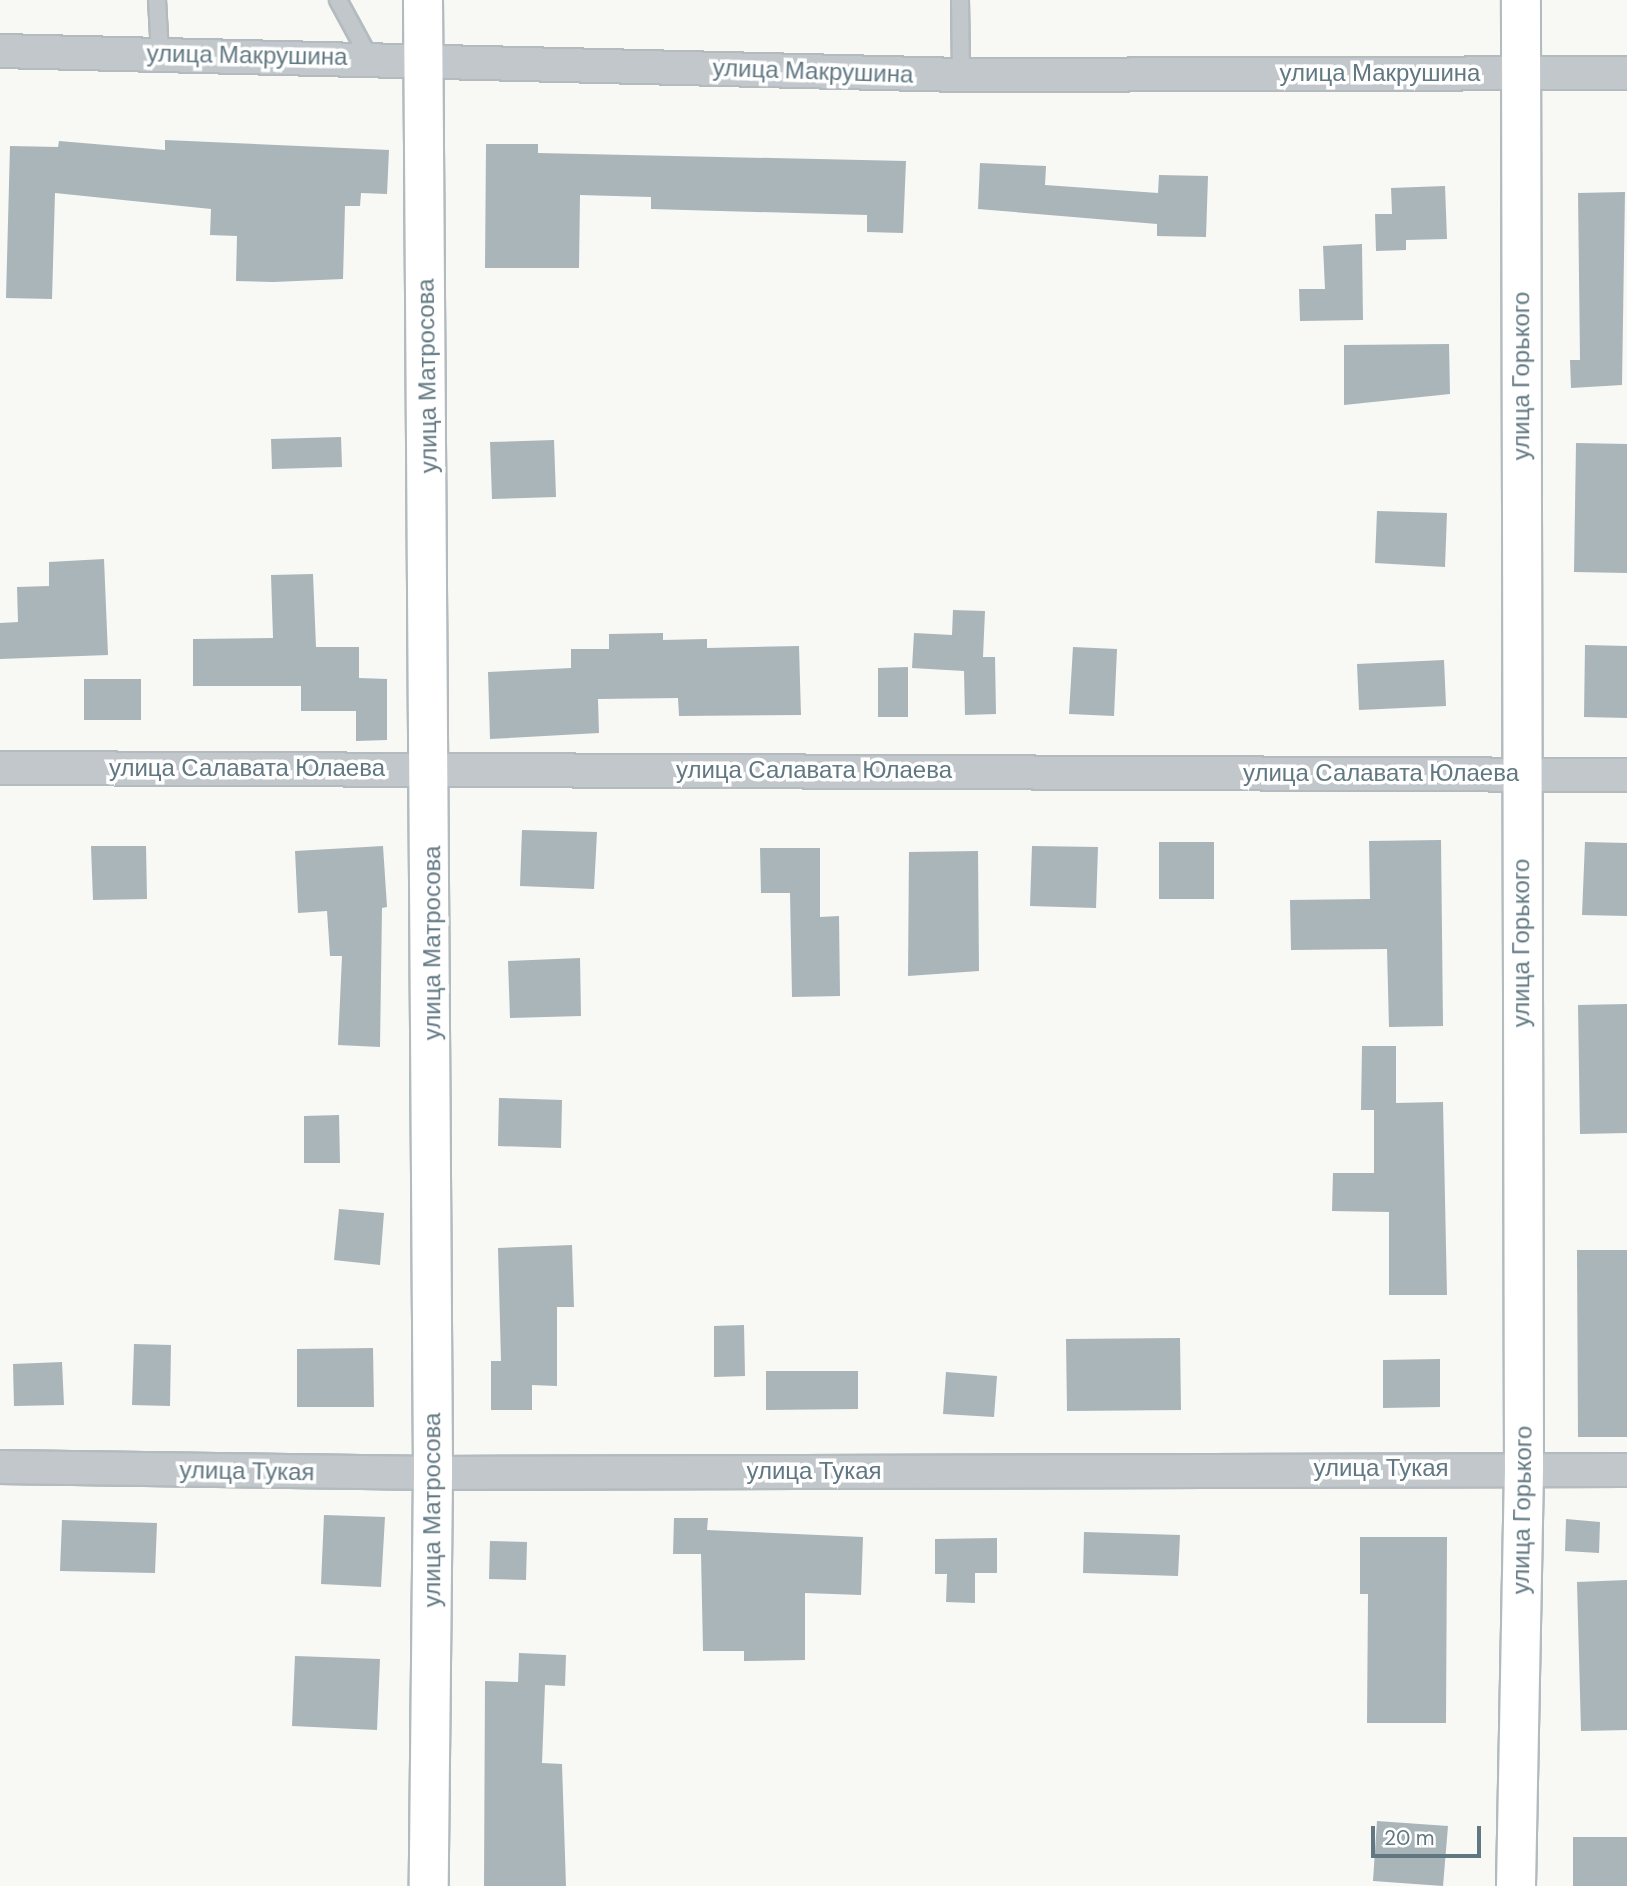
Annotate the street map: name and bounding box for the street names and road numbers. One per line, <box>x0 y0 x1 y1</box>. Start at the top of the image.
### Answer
street label: улица Макрушина <box>146 39 348 71</box>
street label: улица Макрушина <box>712 53 914 89</box>
street label: улица Макрушина <box>1280 59 1480 87</box>
street label: улица Матросова <box>411 278 443 474</box>
street label: улица Горького <box>1507 292 1535 460</box>
street label: улица Салавата Юлаева <box>109 754 385 782</box>
street label: улица Салавата Юлаева <box>676 756 952 784</box>
street label: улица Салавата Юлаева <box>1243 759 1519 787</box>
street label: улица Матросова <box>418 846 446 1040</box>
street label: улица Горького <box>1507 859 1535 1027</box>
street label: улица Матросова <box>418 1413 446 1607</box>
street label: улица Горького <box>1506 1425 1538 1595</box>
street label: улица Тукая <box>1313 1454 1449 1482</box>
street label: улица Тукая <box>179 1455 315 1487</box>
street label: улица Тукая <box>746 1457 882 1485</box>

